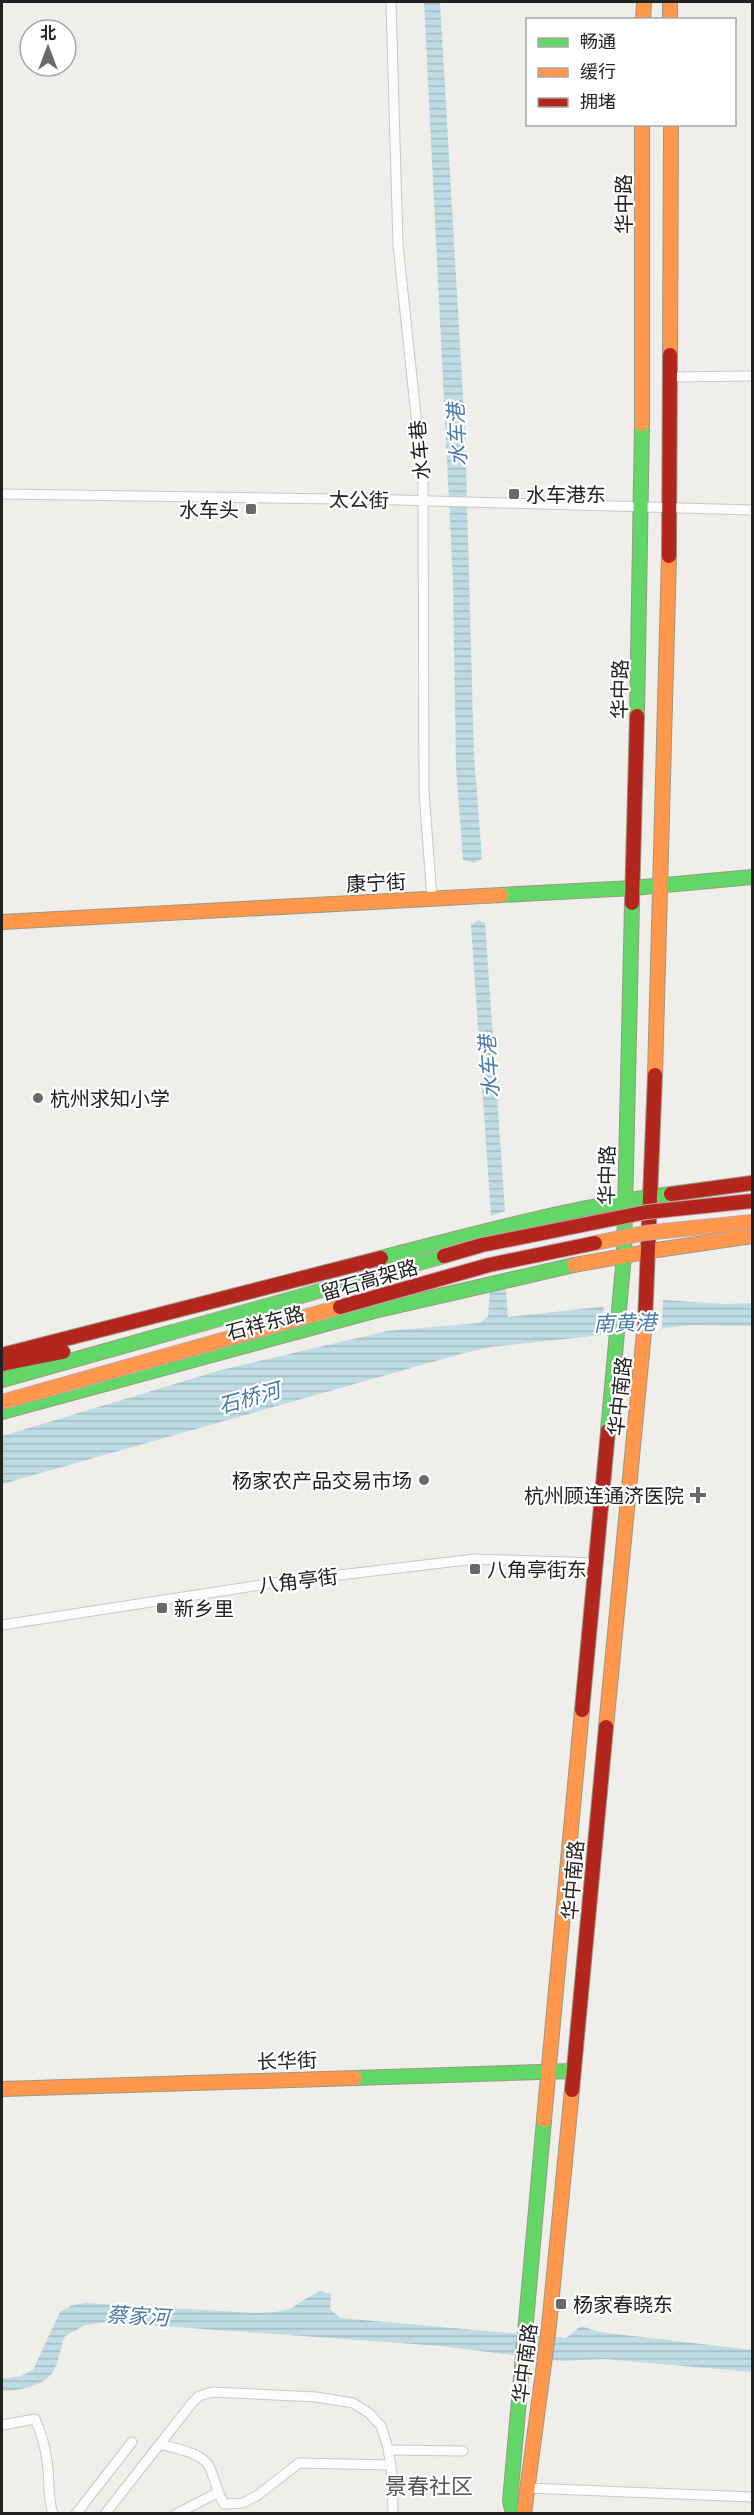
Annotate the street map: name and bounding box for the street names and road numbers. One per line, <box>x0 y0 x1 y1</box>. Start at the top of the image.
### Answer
street label: 华中路 <box>611 174 635 234</box>
street label: 水车巷 <box>404 419 434 481</box>
street label: 太公街 <box>329 486 389 512</box>
street label: 华中路 <box>606 659 632 719</box>
street label: 康宁街 <box>345 868 407 896</box>
street label: 华中路 <box>593 1145 619 1205</box>
street label: 留石高架路 <box>318 1254 420 1304</box>
street label: 石祥东路 <box>223 1300 307 1344</box>
street label: 华中南路 <box>603 1355 635 1437</box>
street label: 八角亭街 <box>257 1563 339 1597</box>
street label: 华中南路 <box>557 1839 587 1921</box>
street label: 长华街 <box>257 2047 317 2073</box>
street label: 华中南路 <box>507 2322 541 2404</box>

